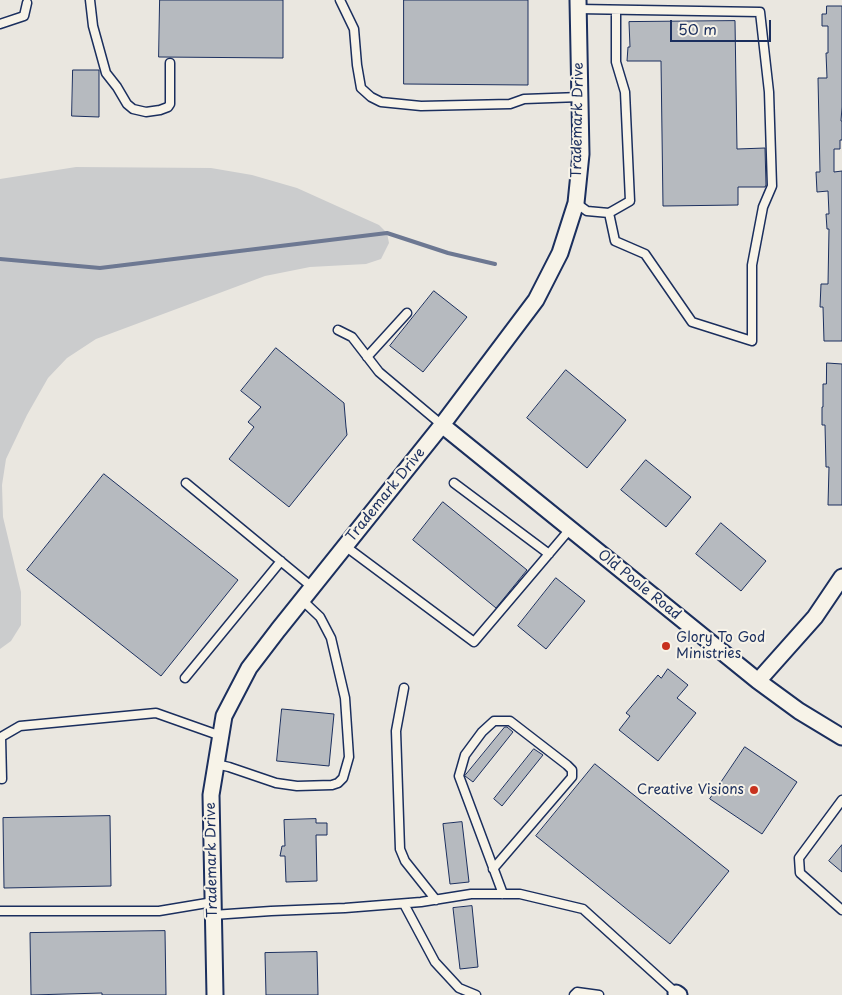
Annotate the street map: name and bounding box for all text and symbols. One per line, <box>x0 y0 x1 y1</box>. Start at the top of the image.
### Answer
scale bar <box>672 10 773 42</box>
text: 50 m <box>678 17 717 40</box>
street label: Trademark Drive <box>569 62 587 178</box>
street label: Trademark Drive <box>343 445 429 545</box>
street label: Old Poole Road <box>594 546 684 624</box>
place label: Glory To God Ministries <box>676 630 765 662</box>
marker: Glory To God Ministries <box>660 640 672 652</box>
place label: Creative Visions <box>637 782 744 798</box>
marker: Creative Visions <box>748 784 760 796</box>
street label: Trademark Drive <box>203 802 221 918</box>

